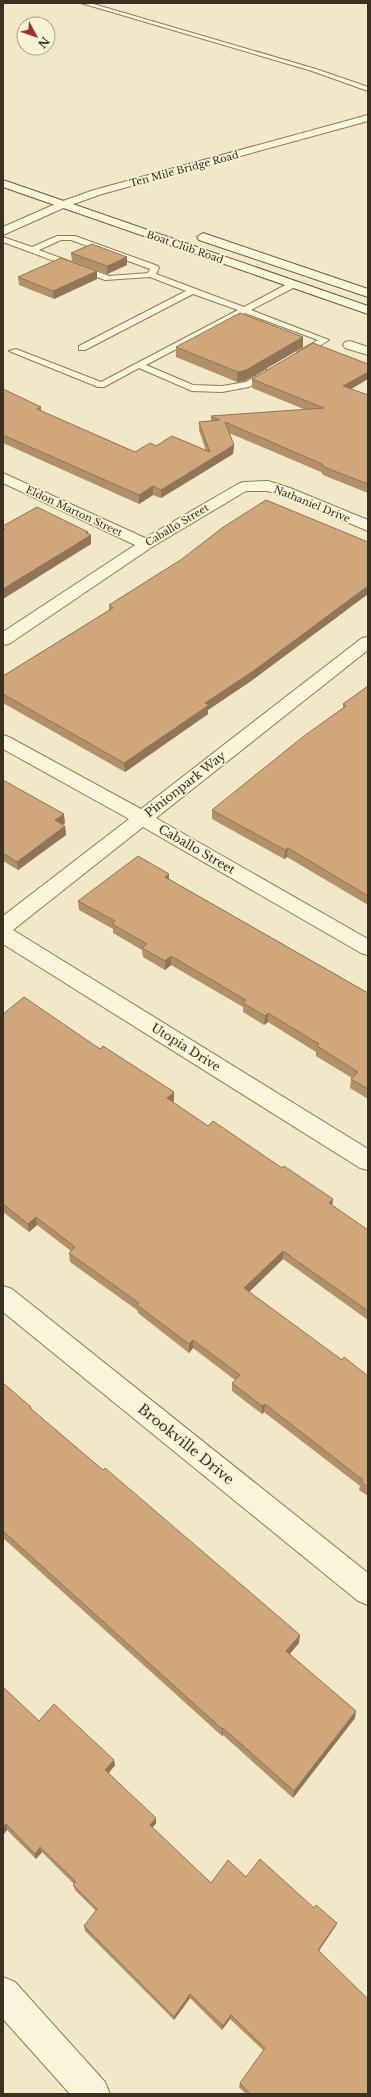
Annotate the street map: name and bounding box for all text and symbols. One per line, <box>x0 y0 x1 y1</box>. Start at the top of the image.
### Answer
north arrow <box>16 16 56 56</box>
text: N <box>35 34 52 51</box>
street label: Ten Mile Bridge Road <box>128 148 240 190</box>
street label: Boat Club Road <box>145 228 225 266</box>
street label: Eldon Marton Street <box>24 483 124 539</box>
street label: Nathaniel Drive <box>272 483 352 525</box>
street label: Caballo Street <box>143 501 211 549</box>
street label: Pinionpark Way <box>142 748 229 820</box>
street label: Caballo Street <box>156 821 238 877</box>
street label: Utopia Drive <box>149 1020 224 1074</box>
street label: Brookville Drive <box>134 1400 238 1488</box>

